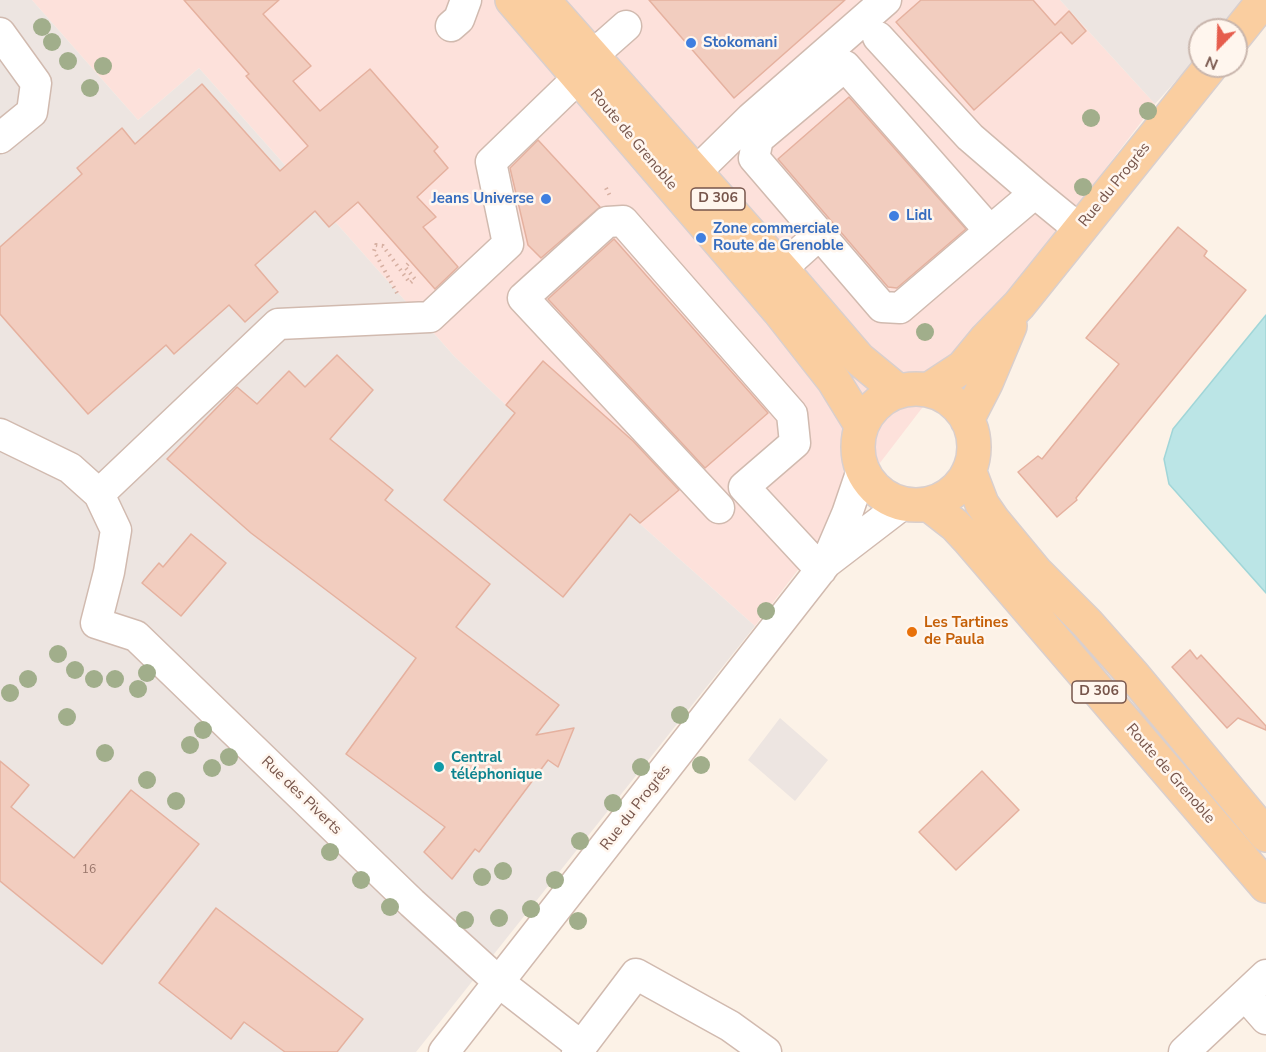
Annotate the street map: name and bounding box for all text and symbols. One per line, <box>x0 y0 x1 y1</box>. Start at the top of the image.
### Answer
north arrow <box>1188 18 1248 78</box>
place label: Stokomani <box>703 34 777 52</box>
marker: Stokomani <box>684 36 698 50</box>
text: N <box>1202 50 1222 75</box>
street label: Route de Grenoble <box>586 86 680 194</box>
street label: Rue du Progrès <box>1075 139 1155 231</box>
road number: D 306 <box>691 188 745 210</box>
place label: Jeans Universe <box>431 190 534 208</box>
marker: Jeans Universe <box>539 192 553 206</box>
place label: Lidl <box>906 207 932 225</box>
marker: Lidl <box>887 209 901 223</box>
place label: Zone commerciale Route de Grenoble <box>713 220 844 255</box>
marker: Zone commerciale Route de Grenoble <box>694 231 708 245</box>
place label: Les Tartines de Paula <box>924 614 1008 649</box>
marker: Les Tartines de Paula <box>905 625 919 639</box>
road number: D 306 <box>1072 681 1126 703</box>
street label: Route de Grenoble <box>1122 720 1218 828</box>
place label: Central téléphonique <box>451 749 542 784</box>
street label: Rue des Piverts <box>257 753 345 839</box>
marker: Central téléphonique <box>432 760 446 774</box>
street label: Rue du Progrès <box>597 762 675 854</box>
house number: 16 <box>82 863 96 877</box>

